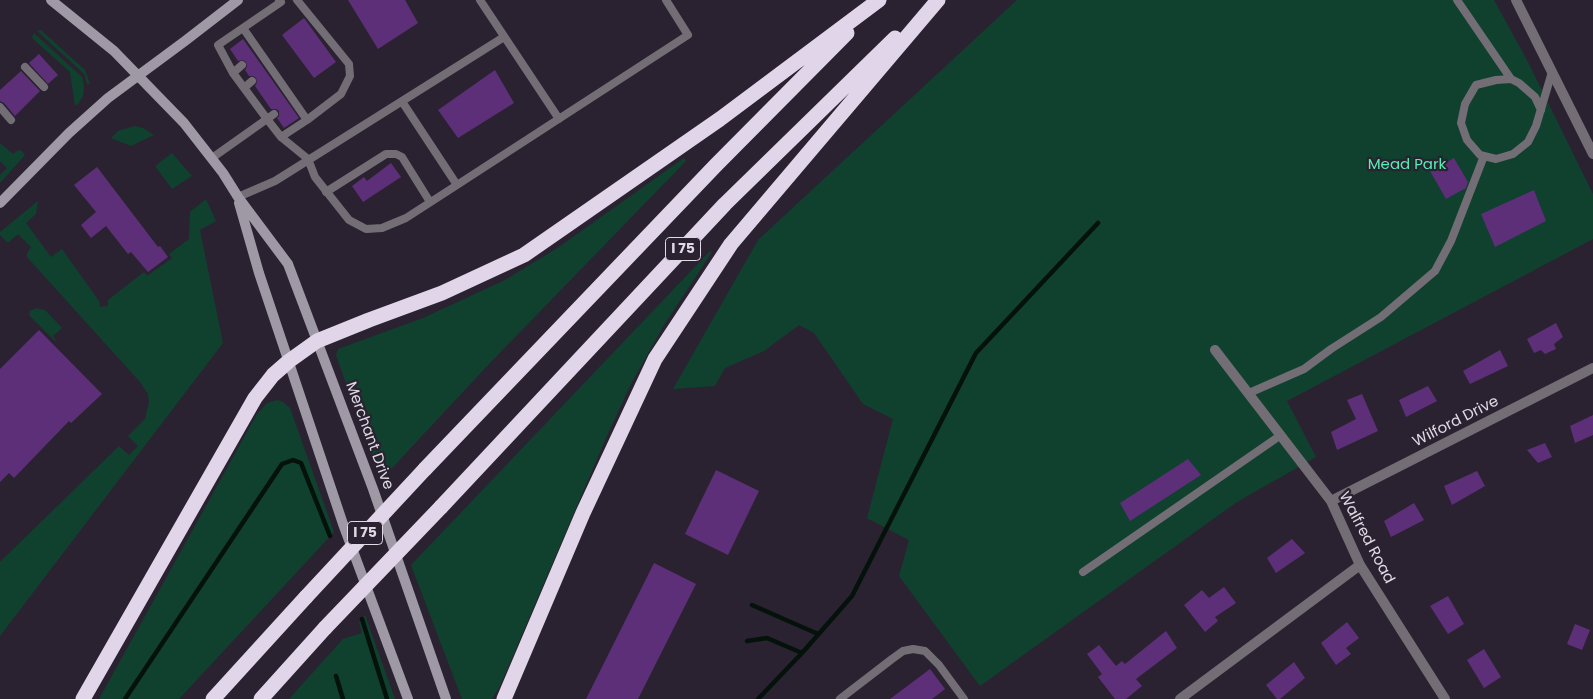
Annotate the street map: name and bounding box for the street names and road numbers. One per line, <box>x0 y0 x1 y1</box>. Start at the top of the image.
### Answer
road number: I 75 <box>666 238 700 260</box>
street label: Merchant Drive <box>341 380 397 492</box>
street label: Wilford Drive <box>1410 393 1502 451</box>
street label: Walfred Road <box>1334 489 1398 587</box>
road number: I 75 <box>348 522 382 544</box>

